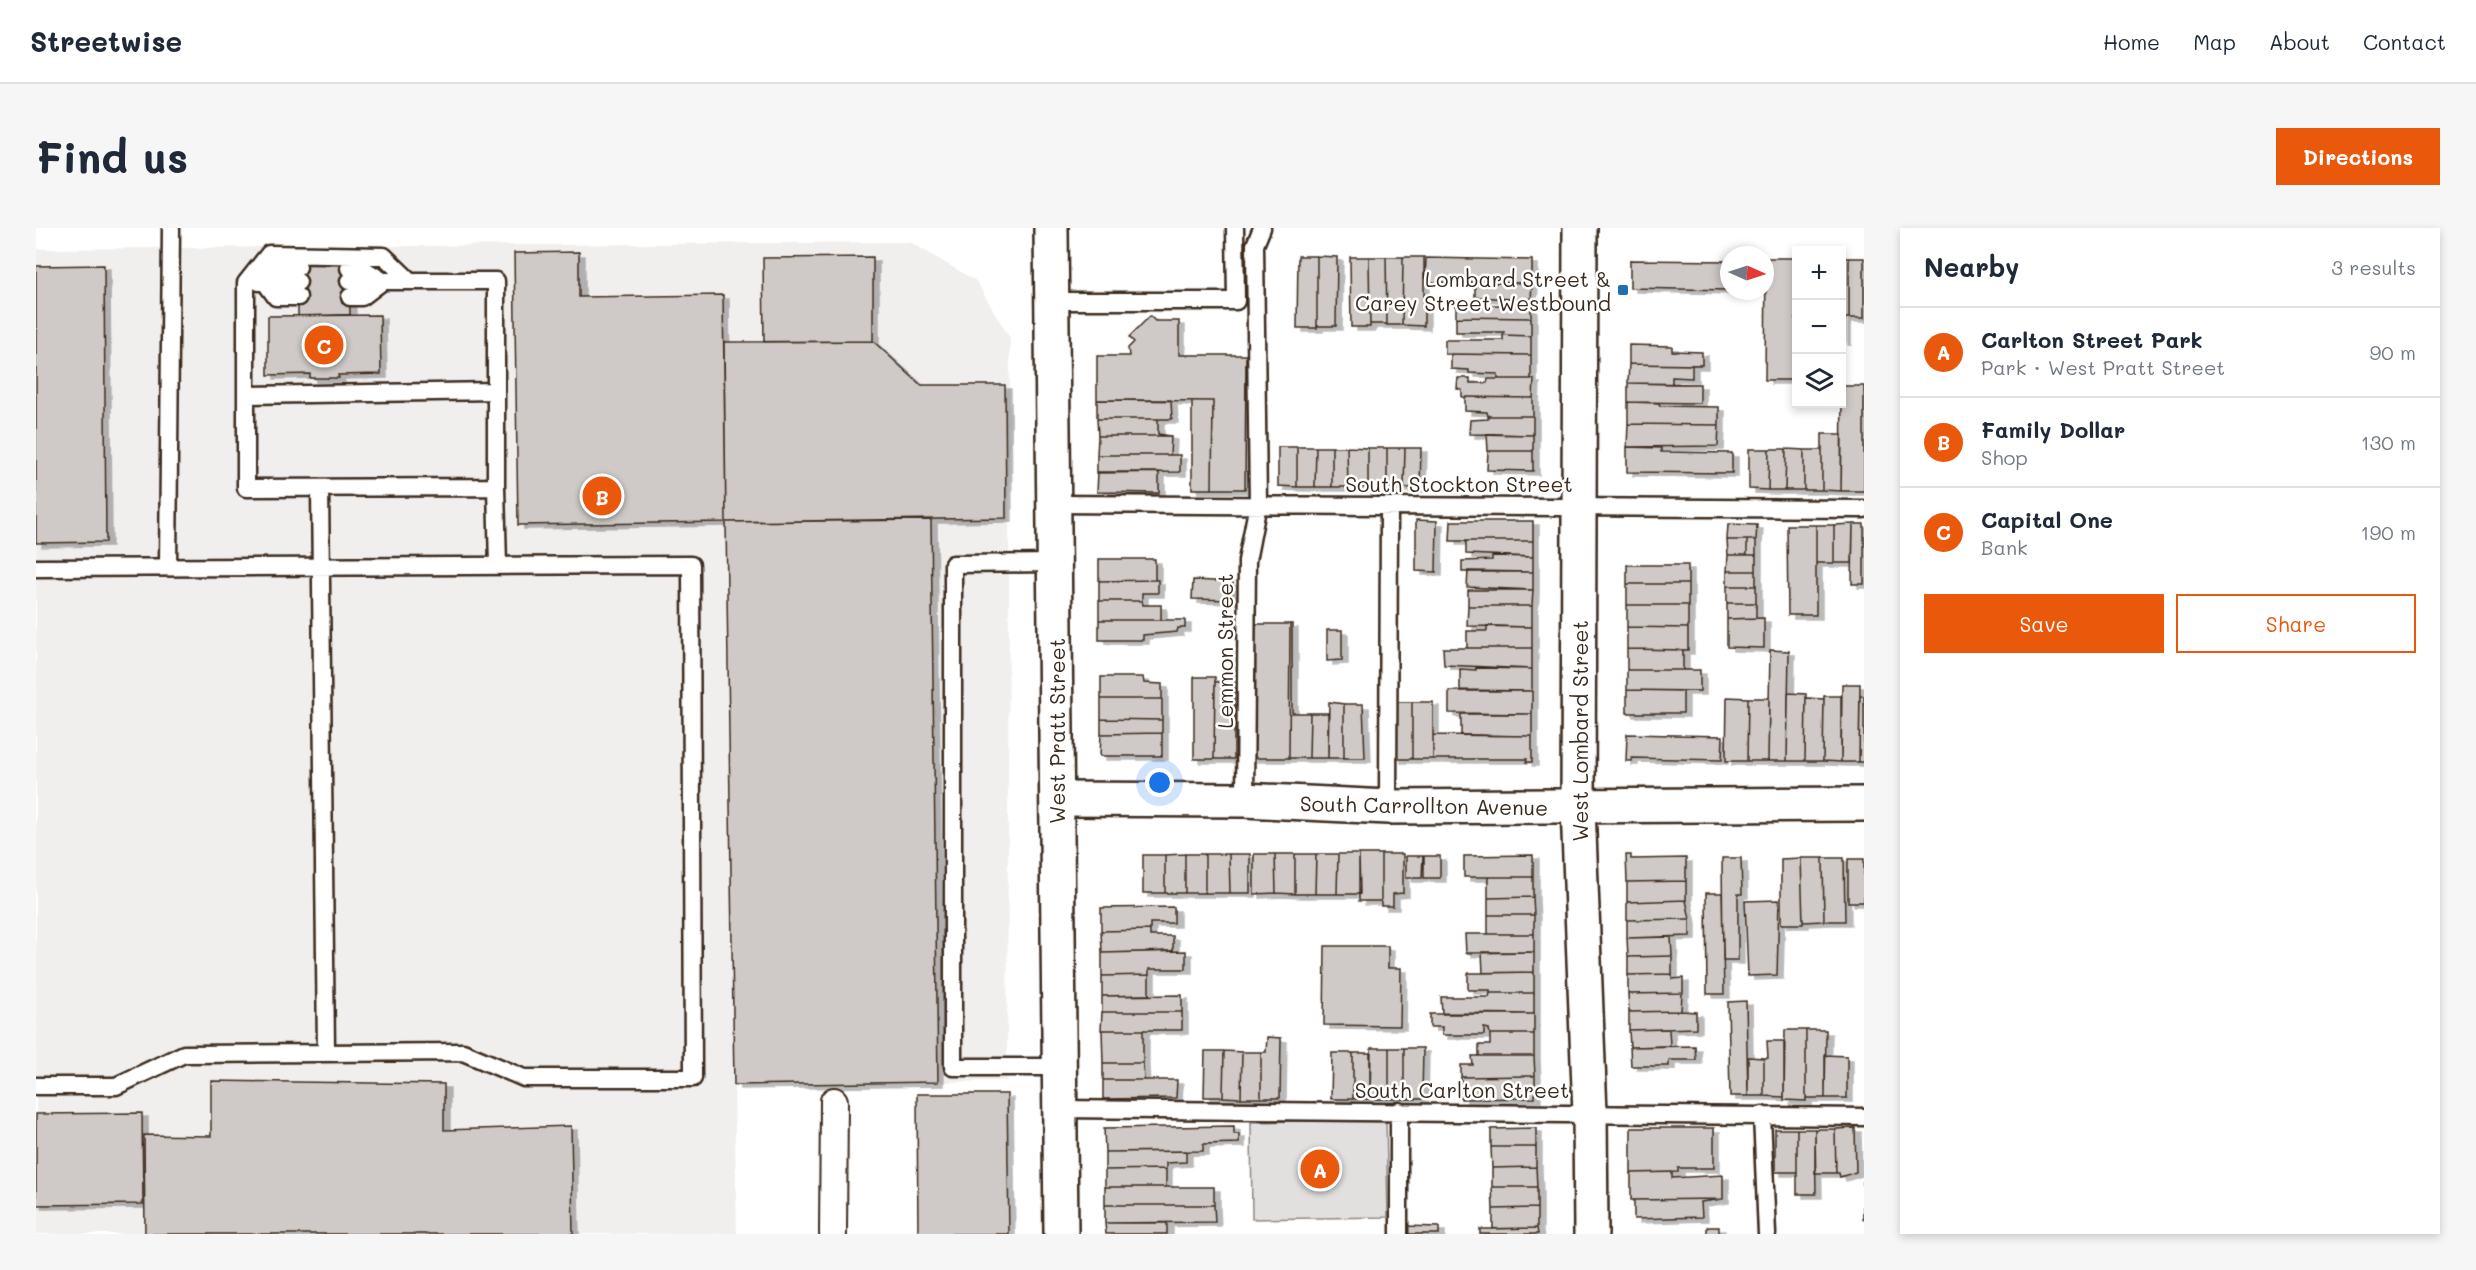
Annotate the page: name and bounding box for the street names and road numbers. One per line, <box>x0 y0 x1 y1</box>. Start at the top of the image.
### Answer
street label: South Stockton Street <box>1345 470 1573 497</box>
street label: Lemmon Street <box>1211 573 1238 729</box>
street label: West Lombard Street <box>1566 620 1593 842</box>
street label: West Pratt Street <box>1043 638 1070 824</box>
street label: South Carrollton Avenue <box>1300 789 1548 821</box>
street label: South Carlton Street <box>1355 1076 1569 1103</box>

